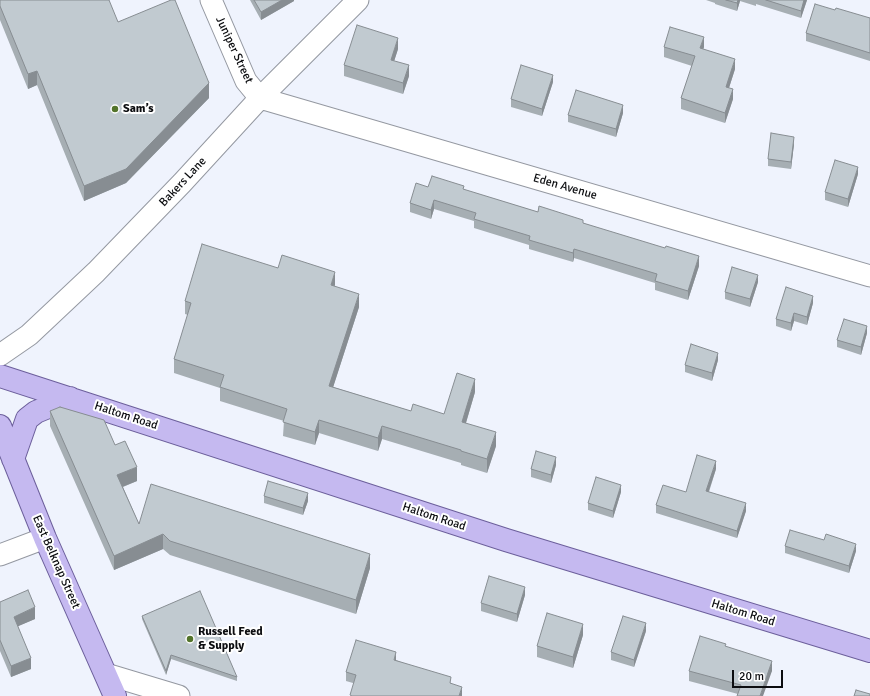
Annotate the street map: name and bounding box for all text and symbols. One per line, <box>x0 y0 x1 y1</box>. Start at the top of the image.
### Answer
street label: Juniper Street <box>212 14 256 86</box>
place label: Sam’s <box>123 102 153 116</box>
marker: Sam’s <box>110 104 120 114</box>
street label: Bakers Lane <box>157 154 209 210</box>
street label: Eden Avenue <box>531 171 599 203</box>
street label: Haltom Road <box>93 399 159 433</box>
street label: Haltom Road <box>401 500 467 534</box>
street label: East Belknap Street <box>29 513 83 611</box>
street label: Haltom Road <box>709 597 777 629</box>
place label: Russell Feed & Supply <box>198 625 263 653</box>
marker: Russell Feed & Supply <box>185 634 195 644</box>
scale bar <box>734 662 785 688</box>
text: 20 m <box>739 669 764 684</box>

